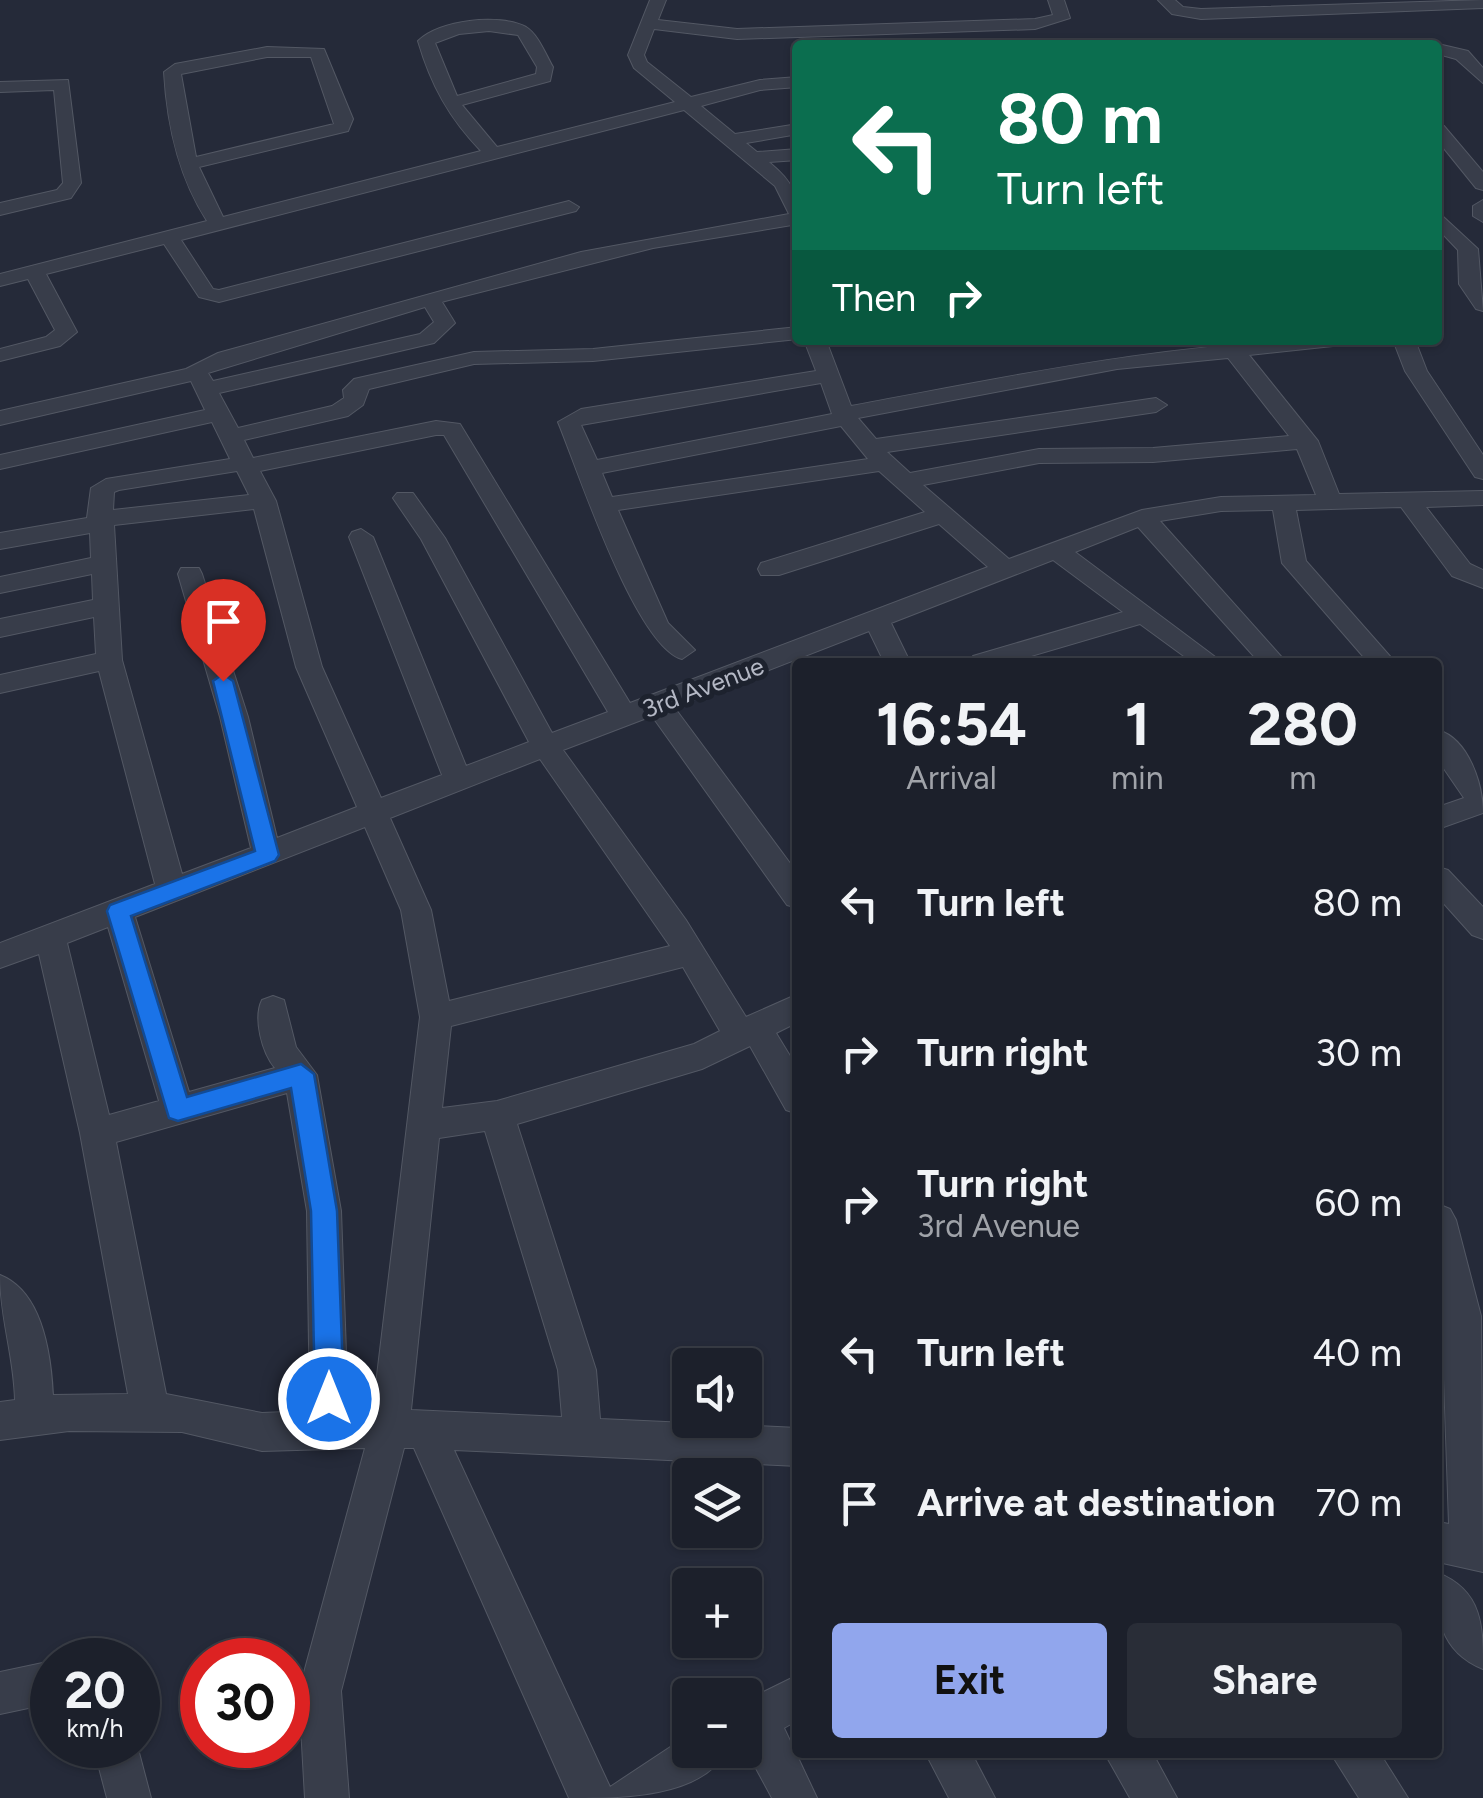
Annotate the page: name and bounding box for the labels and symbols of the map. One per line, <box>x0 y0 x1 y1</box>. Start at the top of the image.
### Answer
pin <box>181 579 266 682</box>
street label: 3rd Avenue <box>638 650 768 724</box>
position arrow <box>277 1347 381 1451</box>
speed limit sign: 30 <box>180 1638 310 1768</box>

